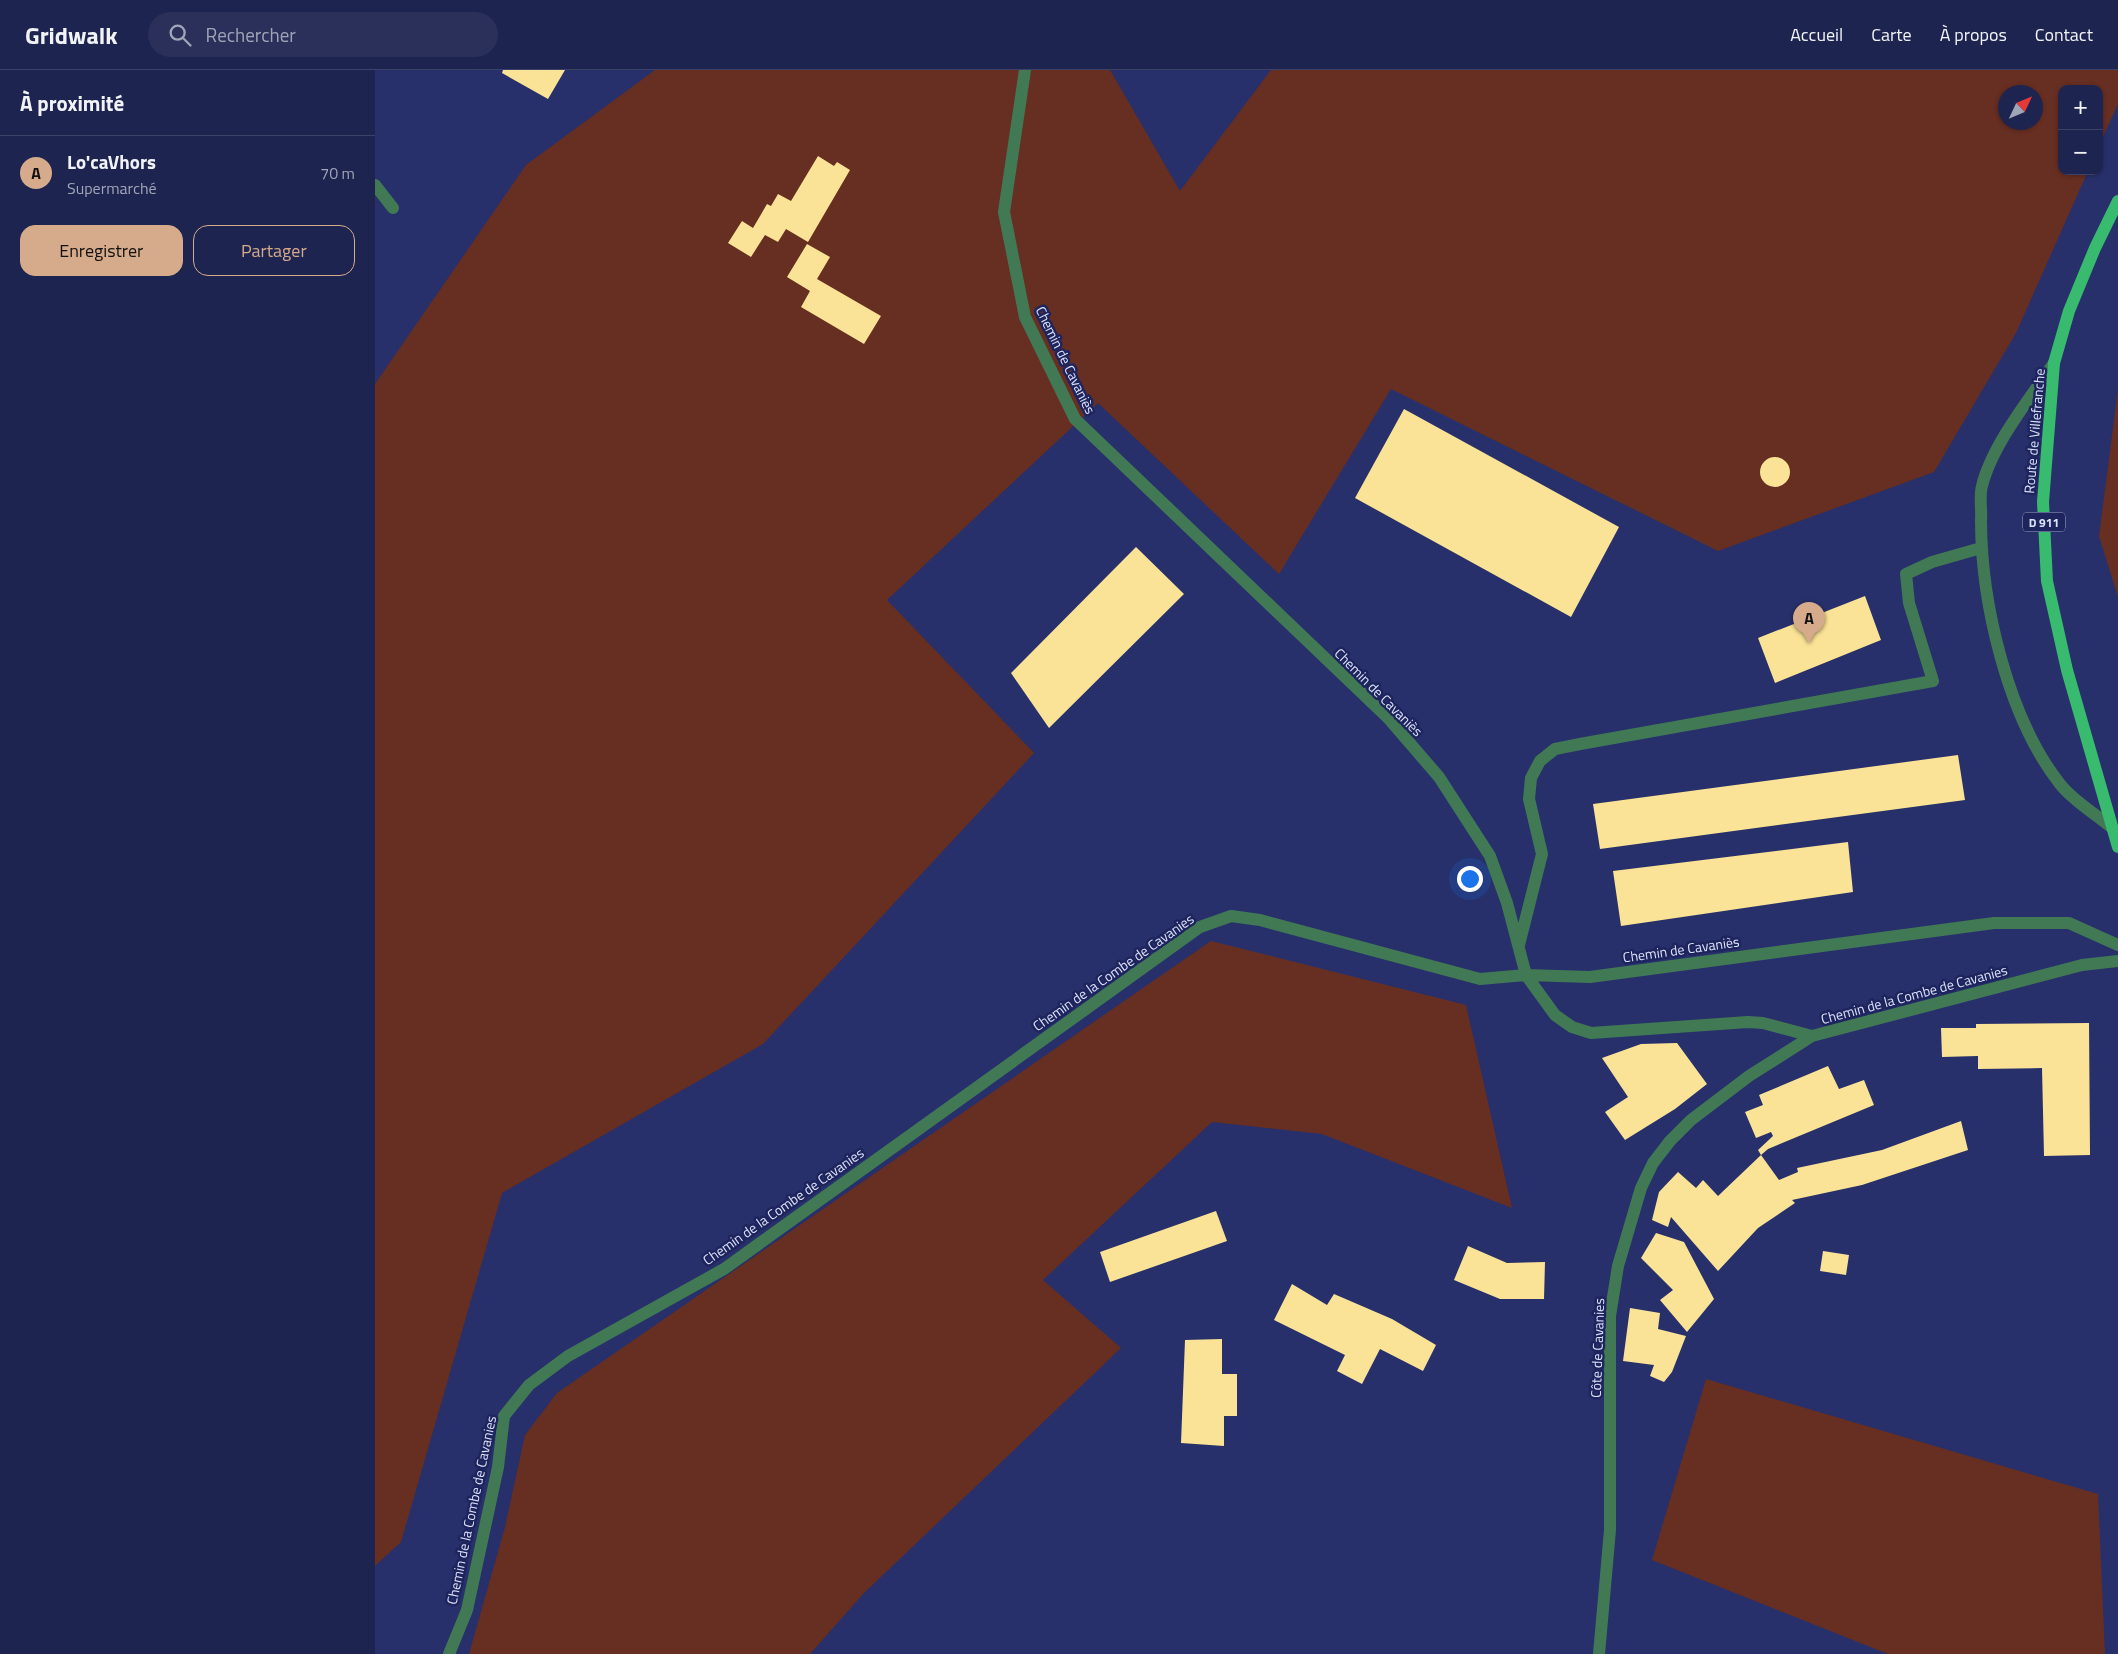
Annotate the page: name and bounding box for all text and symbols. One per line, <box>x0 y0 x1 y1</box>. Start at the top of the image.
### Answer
search box <box>148 12 498 57</box>
text: Gridwalk <box>25 17 118 53</box>
text: Rechercher <box>206 20 296 49</box>
icon: search <box>166 21 194 49</box>
text: Accueil <box>1790 21 1843 48</box>
text: Carte <box>1871 21 1912 48</box>
text: À propos <box>1940 21 2007 48</box>
text: Contact <box>2035 21 2093 48</box>
north arrow <box>1998 85 2043 130</box>
map controls <box>2058 85 2103 175</box>
button: + <box>2058 85 2103 130</box>
text: À proximité <box>20 87 124 119</box>
button: − <box>2058 130 2103 175</box>
text: Lo'caVhors <box>67 147 156 176</box>
text: A <box>31 161 41 185</box>
text: 70 m <box>320 161 355 185</box>
text: Supermarché <box>67 176 157 200</box>
button: Enregistrer <box>20 225 183 276</box>
button: Partager <box>193 225 355 276</box>
street label: Chemin de Cavaniès <box>1031 303 1101 417</box>
street label: Route de Villefranche <box>2018 368 2050 494</box>
road number: D 911 <box>2023 512 2065 532</box>
pin: A <box>1793 602 1825 643</box>
street label: Chemin de Cavaniès <box>1330 643 1428 741</box>
your location <box>1457 866 1483 892</box>
street label: Chemin de la Combe de Cavanies <box>1028 908 1198 1036</box>
street label: Chemin de Cavaniès <box>1621 930 1741 968</box>
street label: Chemin de la Combe de Cavanies <box>1818 959 2010 1029</box>
street label: Chemin de la Combe de Cavanies <box>698 1142 868 1270</box>
street label: Côte de Cavanies <box>1585 1298 1609 1398</box>
street label: Chemin de la Combe de Cavanies <box>441 1414 501 1606</box>

